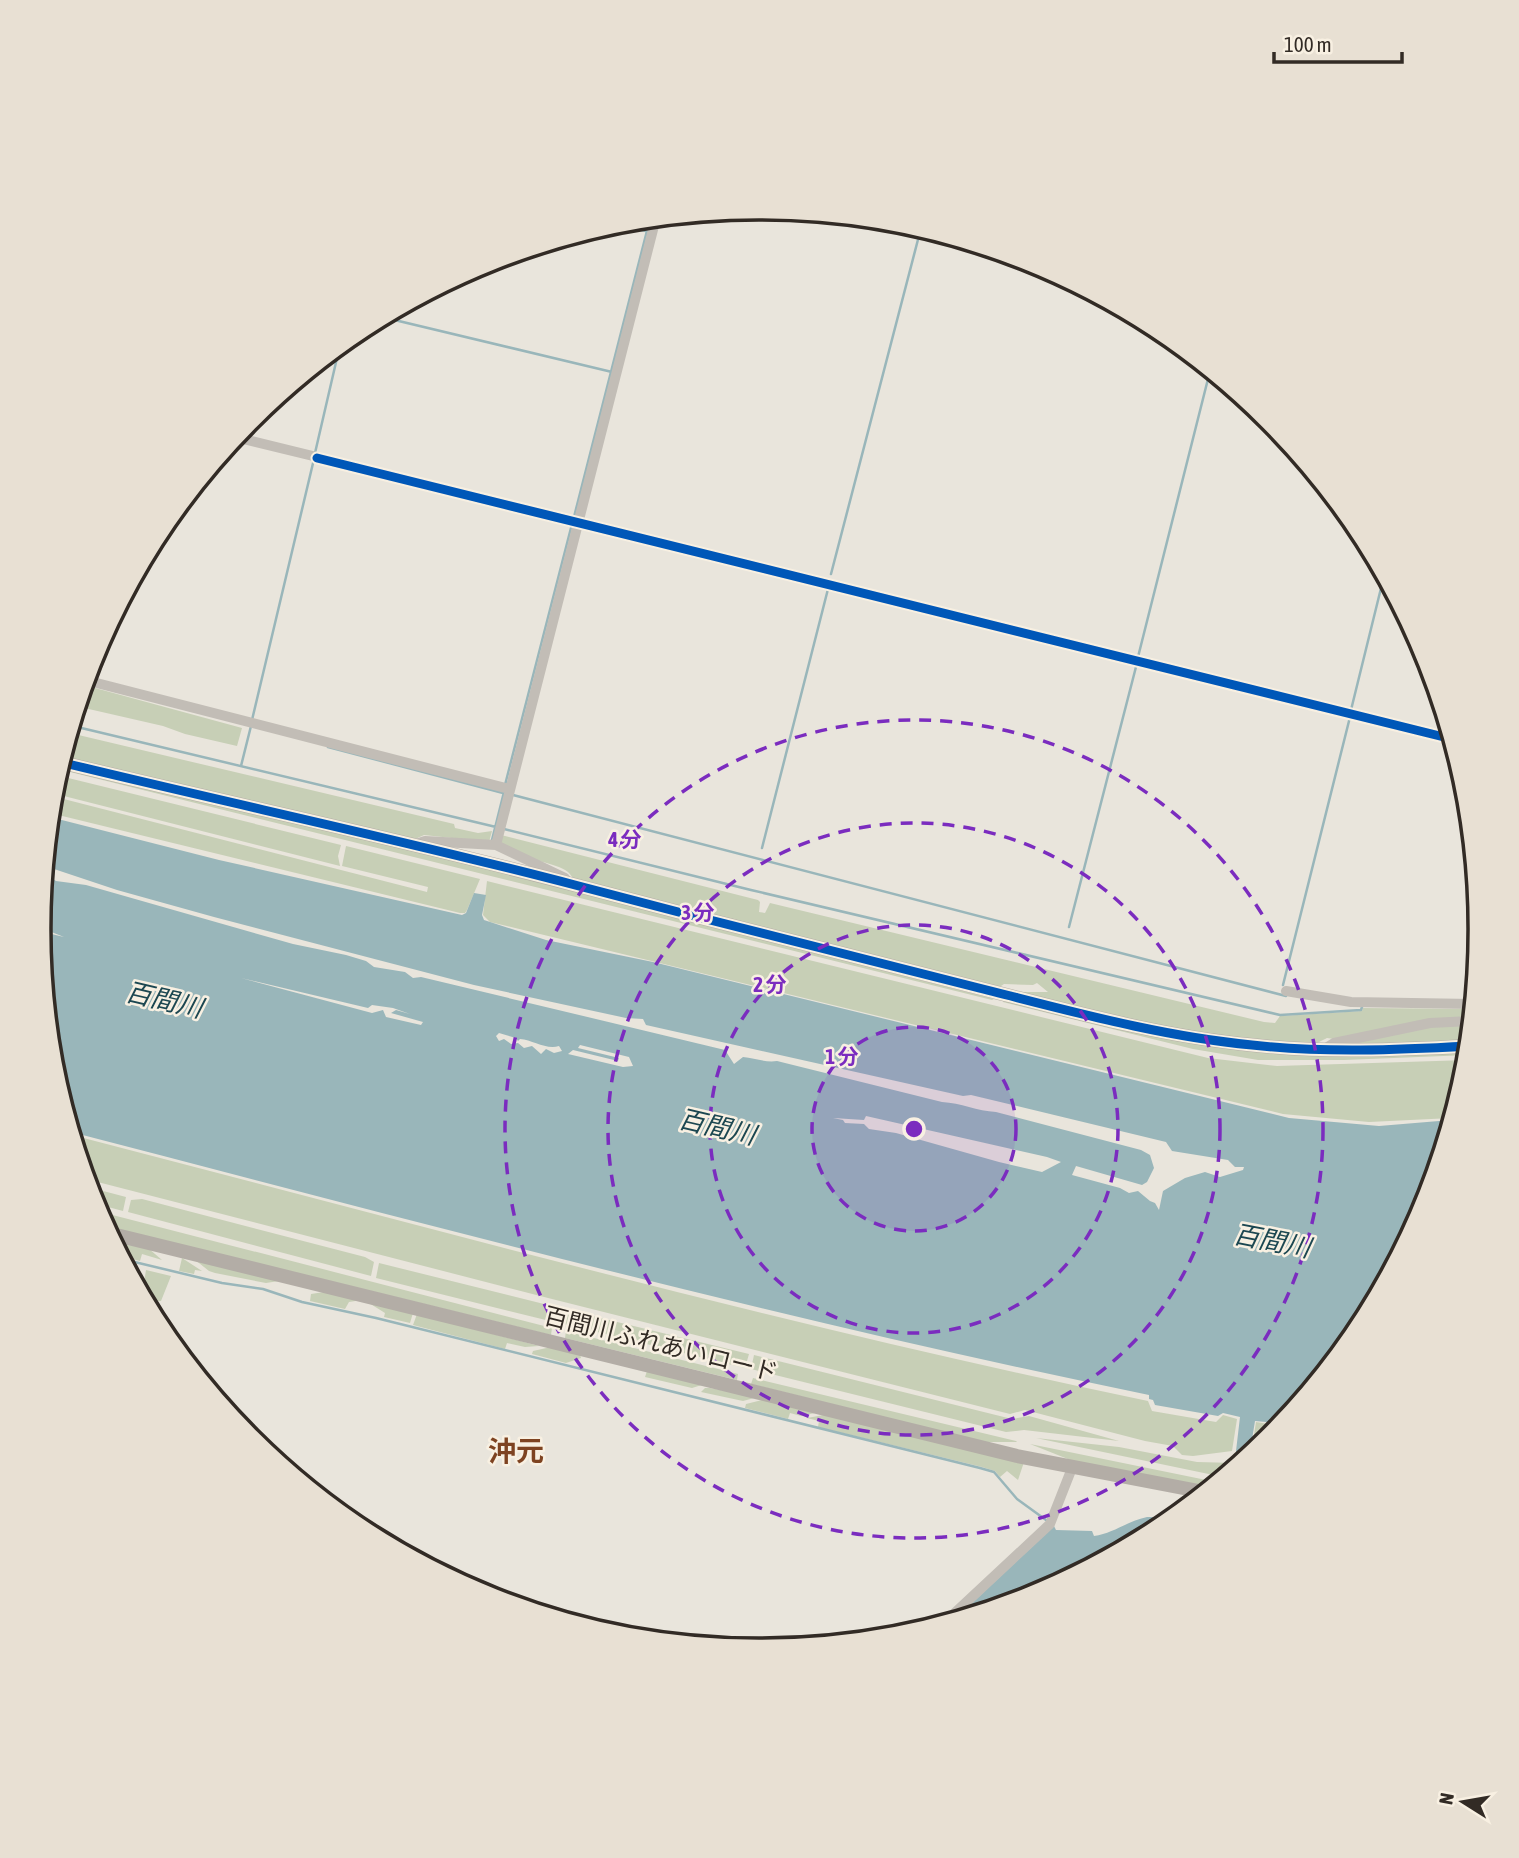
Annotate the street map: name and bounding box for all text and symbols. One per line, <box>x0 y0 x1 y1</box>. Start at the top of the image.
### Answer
scale bar <box>1274 21 1402 65</box>
text: 100 m <box>1284 32 1332 56</box>
text: 4 分 <box>607 827 642 851</box>
text: 3 分 <box>681 900 715 924</box>
text: 2 分 <box>753 972 787 996</box>
water label: 百間川 <box>123 977 208 1024</box>
text: 1 分 <box>825 1044 859 1068</box>
water label: 百間川 <box>676 1104 761 1151</box>
centre of rings <box>902 1117 926 1141</box>
water label: 百間川 <box>1231 1219 1316 1264</box>
street label: 百間川ふれあいロード <box>541 1302 781 1386</box>
district label: 沖元 <box>488 1435 544 1467</box>
north arrow <box>1428 1767 1498 1837</box>
text: N <box>1434 1791 1458 1806</box>

